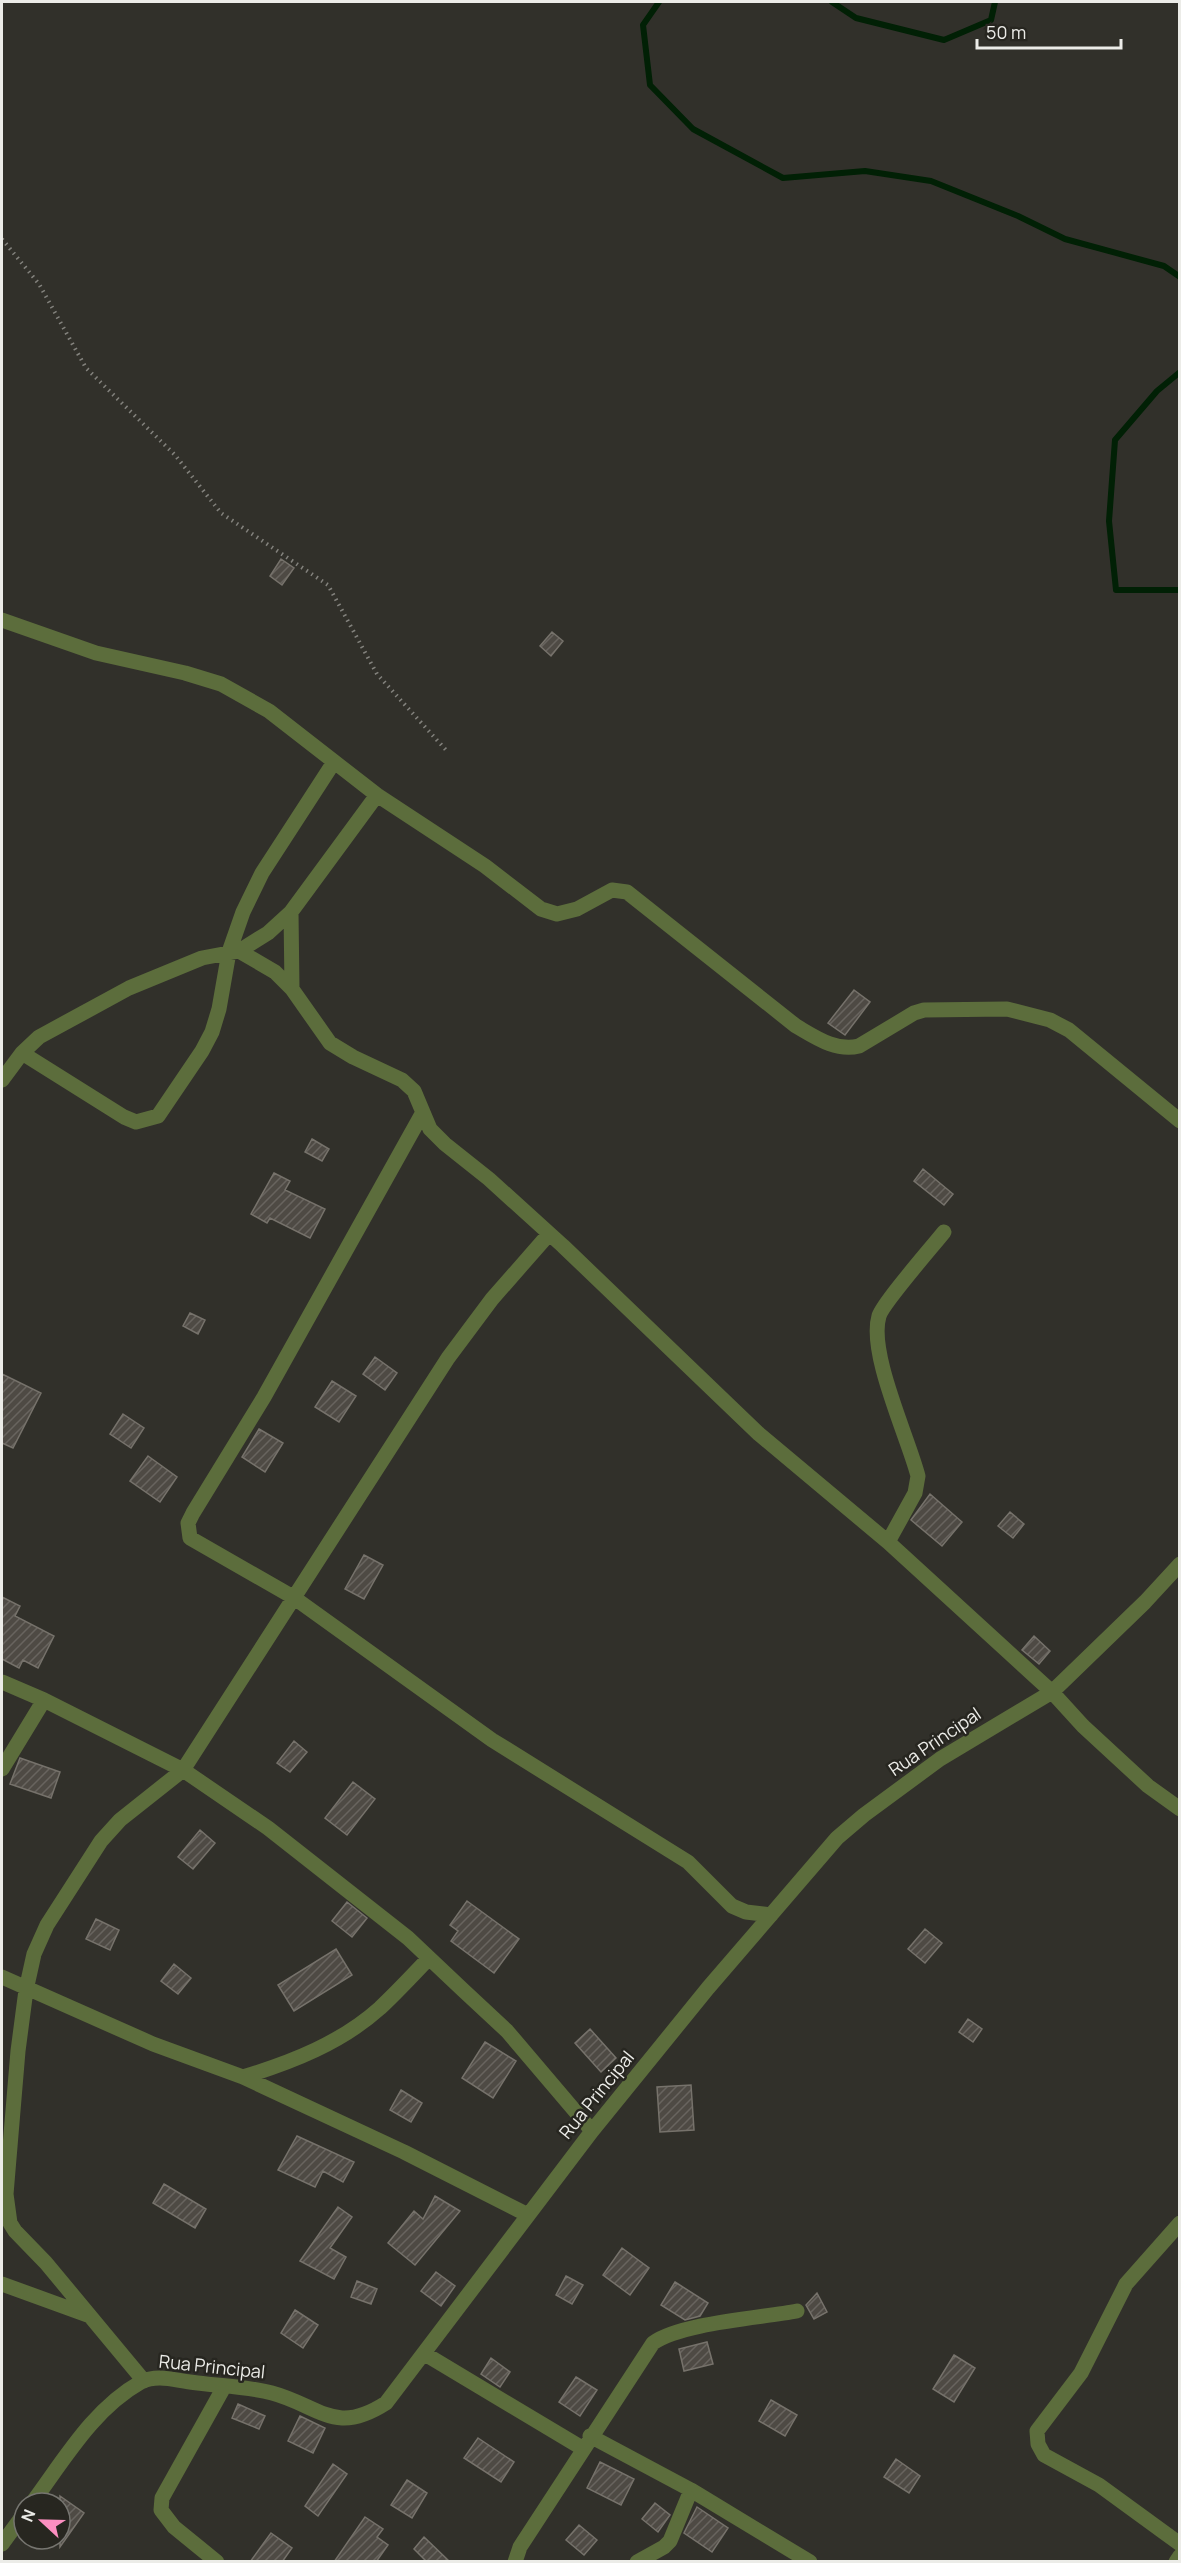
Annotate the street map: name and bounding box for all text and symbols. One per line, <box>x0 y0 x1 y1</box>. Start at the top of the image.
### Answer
scale bar <box>977 12 1121 50</box>
text: 50 m <box>986 20 1026 44</box>
street label: Rua Principal <box>884 1701 985 1781</box>
street label: Rua Principal <box>553 2045 639 2143</box>
street label: Rua Principal <box>158 2349 266 2384</box>
north arrow <box>12 2491 72 2551</box>
text: N <box>16 2506 40 2525</box>

